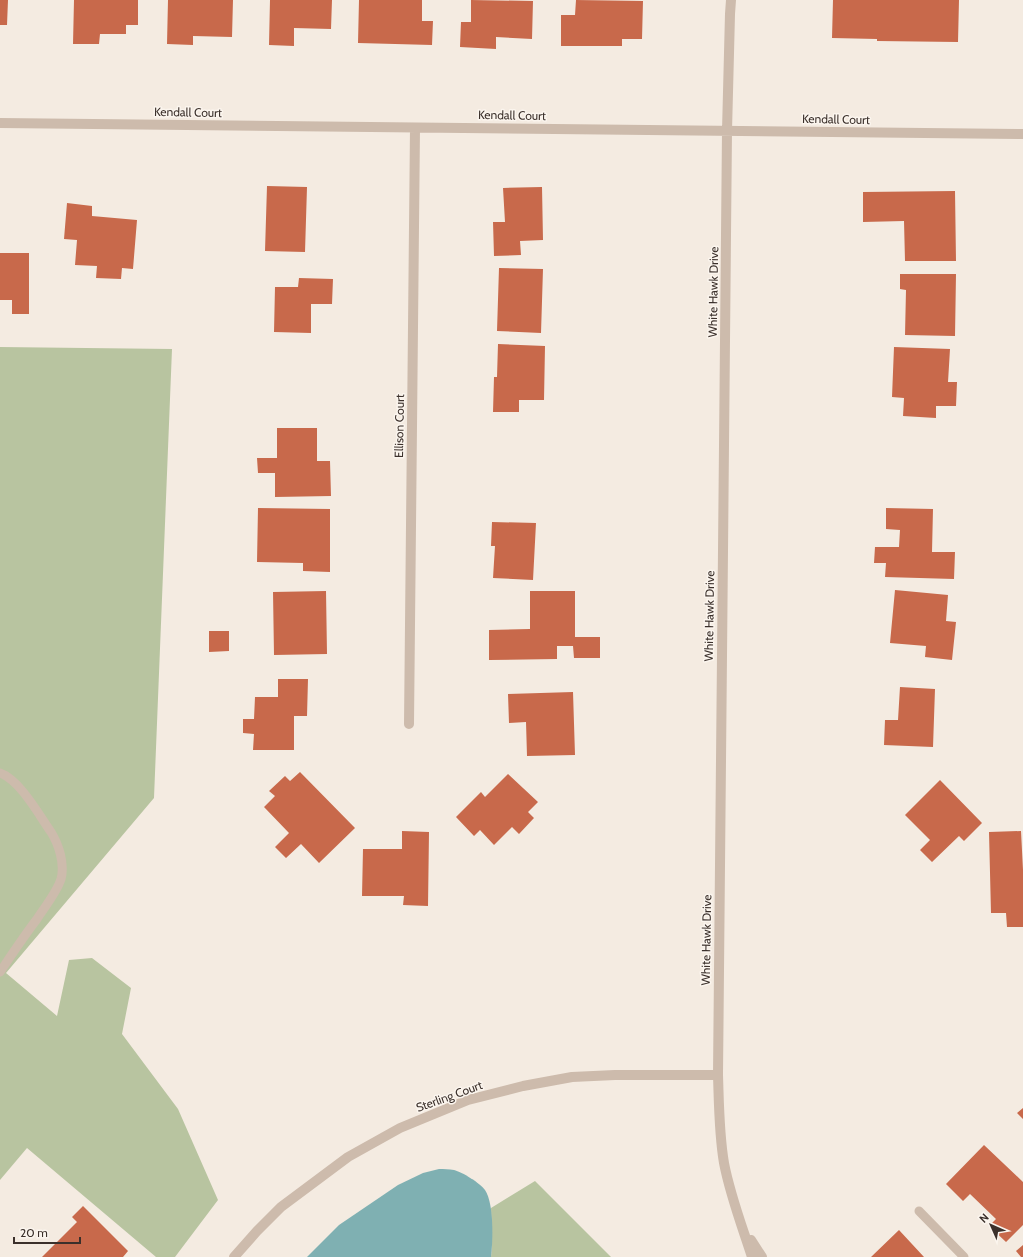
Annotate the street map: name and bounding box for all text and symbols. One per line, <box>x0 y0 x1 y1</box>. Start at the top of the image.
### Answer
street label: Kendall Court <box>154 104 222 120</box>
street label: Kendall Court <box>478 107 546 123</box>
street label: Kendall Court <box>802 111 870 127</box>
street label: White Hawk Drive <box>705 246 721 338</box>
street label: Ellison Court <box>391 394 407 458</box>
street label: White Hawk Drive <box>701 570 717 662</box>
street label: White Hawk Drive <box>698 894 714 986</box>
street label: Sterling Court <box>414 1077 484 1115</box>
north arrow <box>971 1205 1011 1245</box>
text: N <box>976 1210 992 1226</box>
scale bar <box>14 1219 80 1245</box>
text: 20 m <box>20 1225 48 1240</box>

